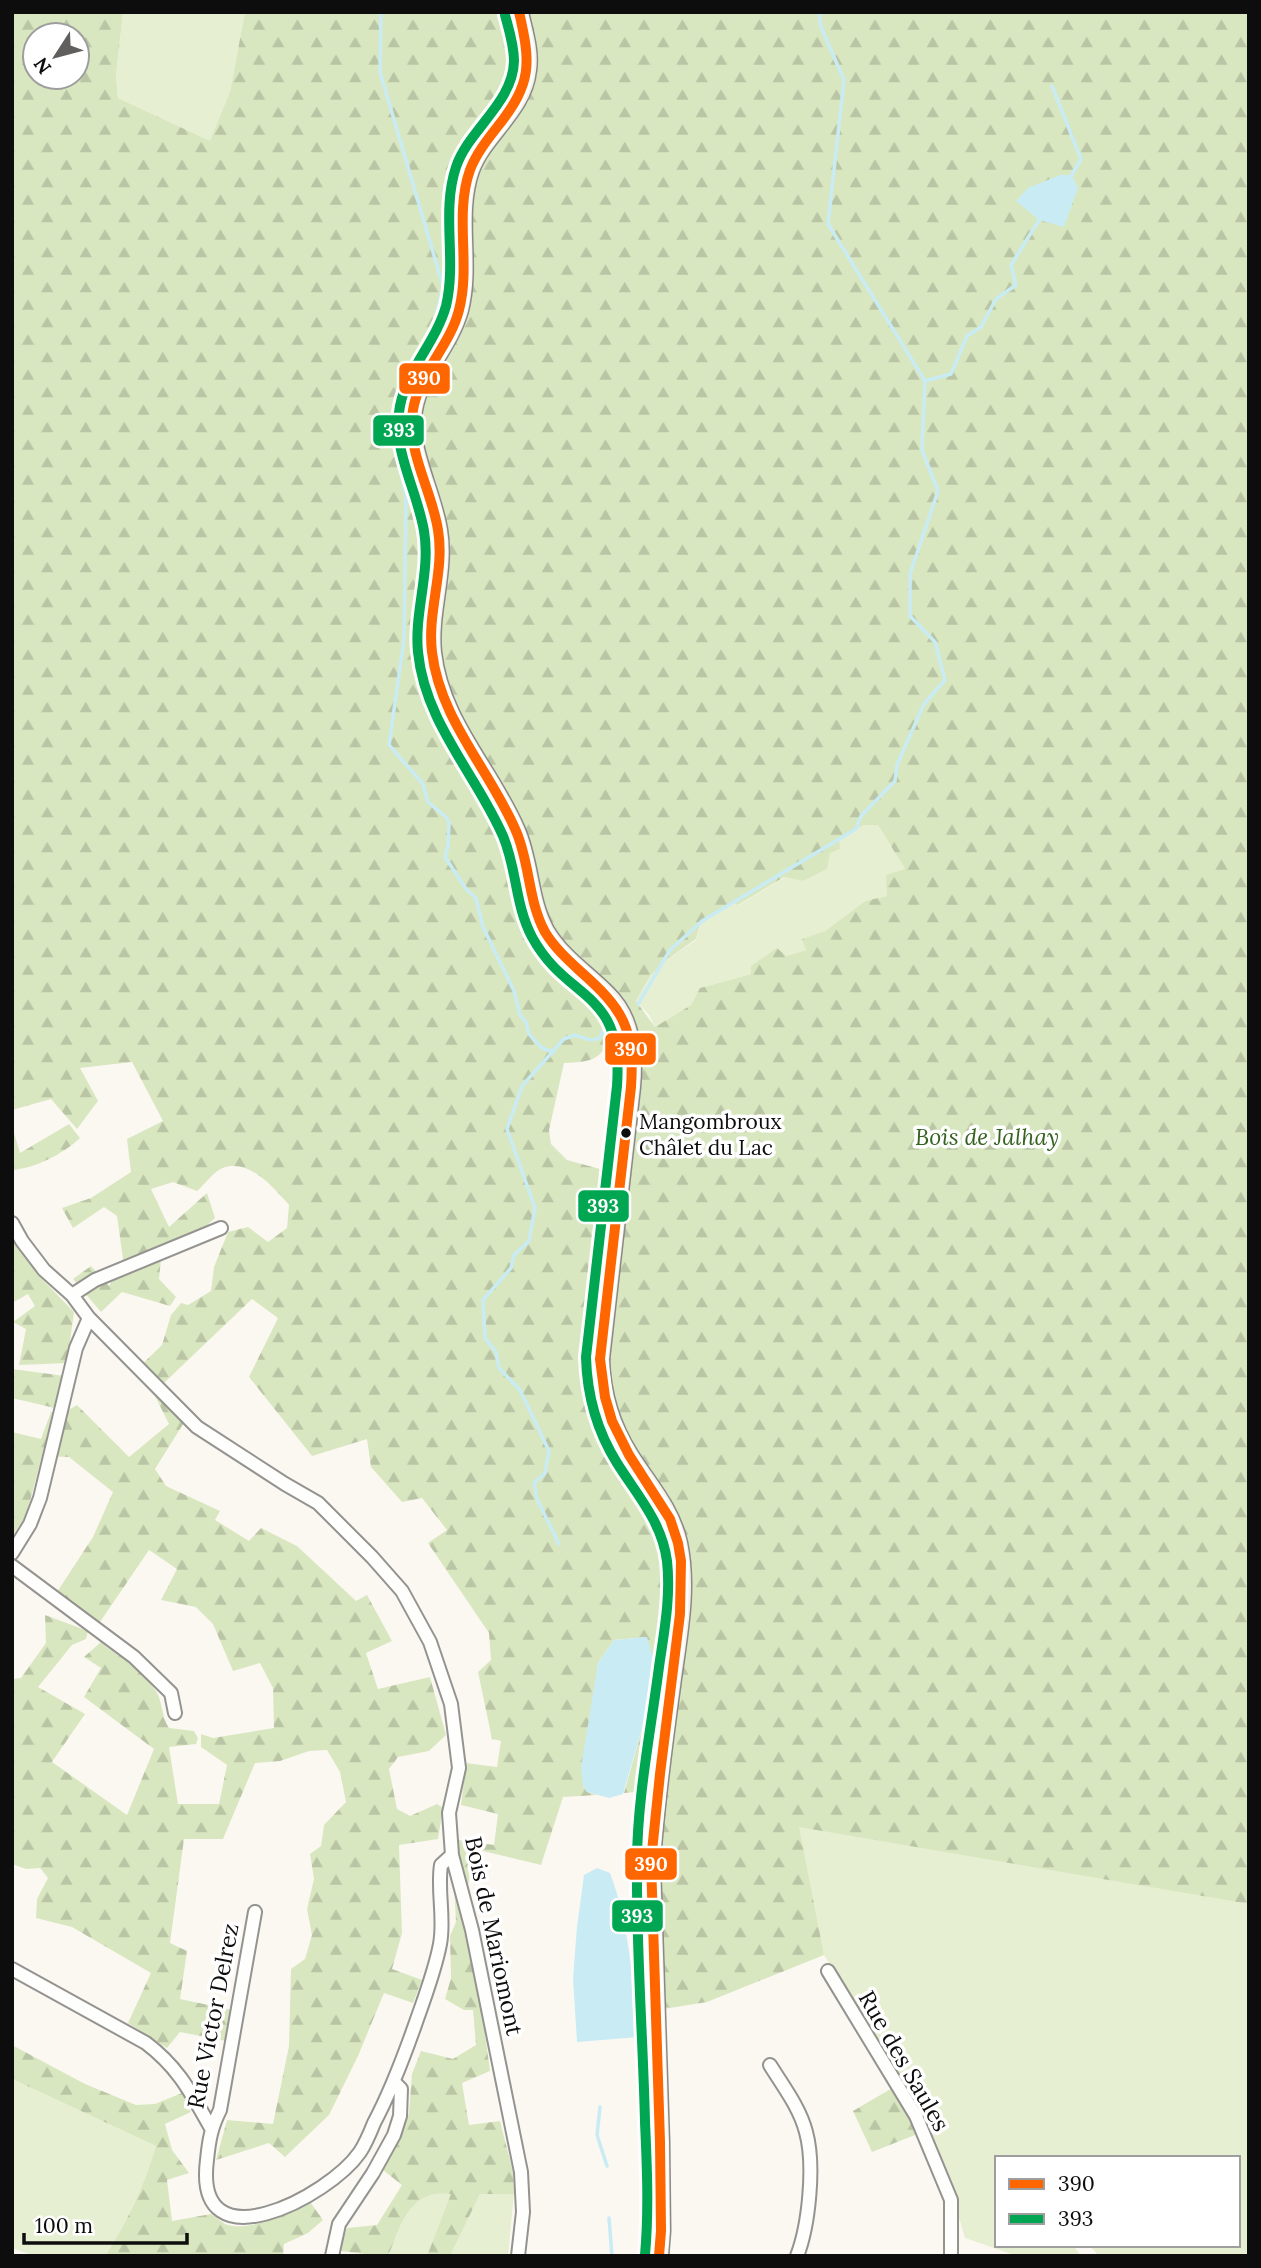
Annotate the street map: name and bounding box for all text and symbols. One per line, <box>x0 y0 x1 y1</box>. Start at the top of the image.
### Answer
north arrow <box>21 21 91 91</box>
text: N <box>28 53 56 79</box>
line badge: 390 <box>398 362 451 395</box>
text: 390 <box>407 366 441 390</box>
line badge: 393 <box>372 414 425 447</box>
text: 393 <box>383 418 415 442</box>
line badge: 390 <box>604 1032 657 1066</box>
text: 390 <box>614 1037 648 1061</box>
place label: Mangombroux Châlet du Lac <box>639 1108 782 1161</box>
park label: Bois de Jalhay <box>915 1122 1059 1151</box>
marker: Mangombroux Châlet du Lac <box>619 1126 633 1140</box>
line badge: 393 <box>577 1189 630 1223</box>
text: 393 <box>587 1194 619 1218</box>
street label: Bois de Mariomont <box>459 1834 530 2038</box>
line badge: 390 <box>624 1847 678 1881</box>
text: 390 <box>634 1852 668 1876</box>
line badge: 393 <box>611 1899 664 1933</box>
text: 393 <box>621 1904 653 1928</box>
street label: Rue Victor Delrez <box>180 1921 245 2111</box>
street label: Rue des Saules <box>853 1985 956 2136</box>
legend <box>995 2156 1240 2247</box>
text: 390 <box>1058 2170 1095 2197</box>
scale bar <box>24 2202 187 2246</box>
text: 393 <box>1058 2205 1094 2232</box>
text: 100 m <box>35 2212 93 2239</box>

